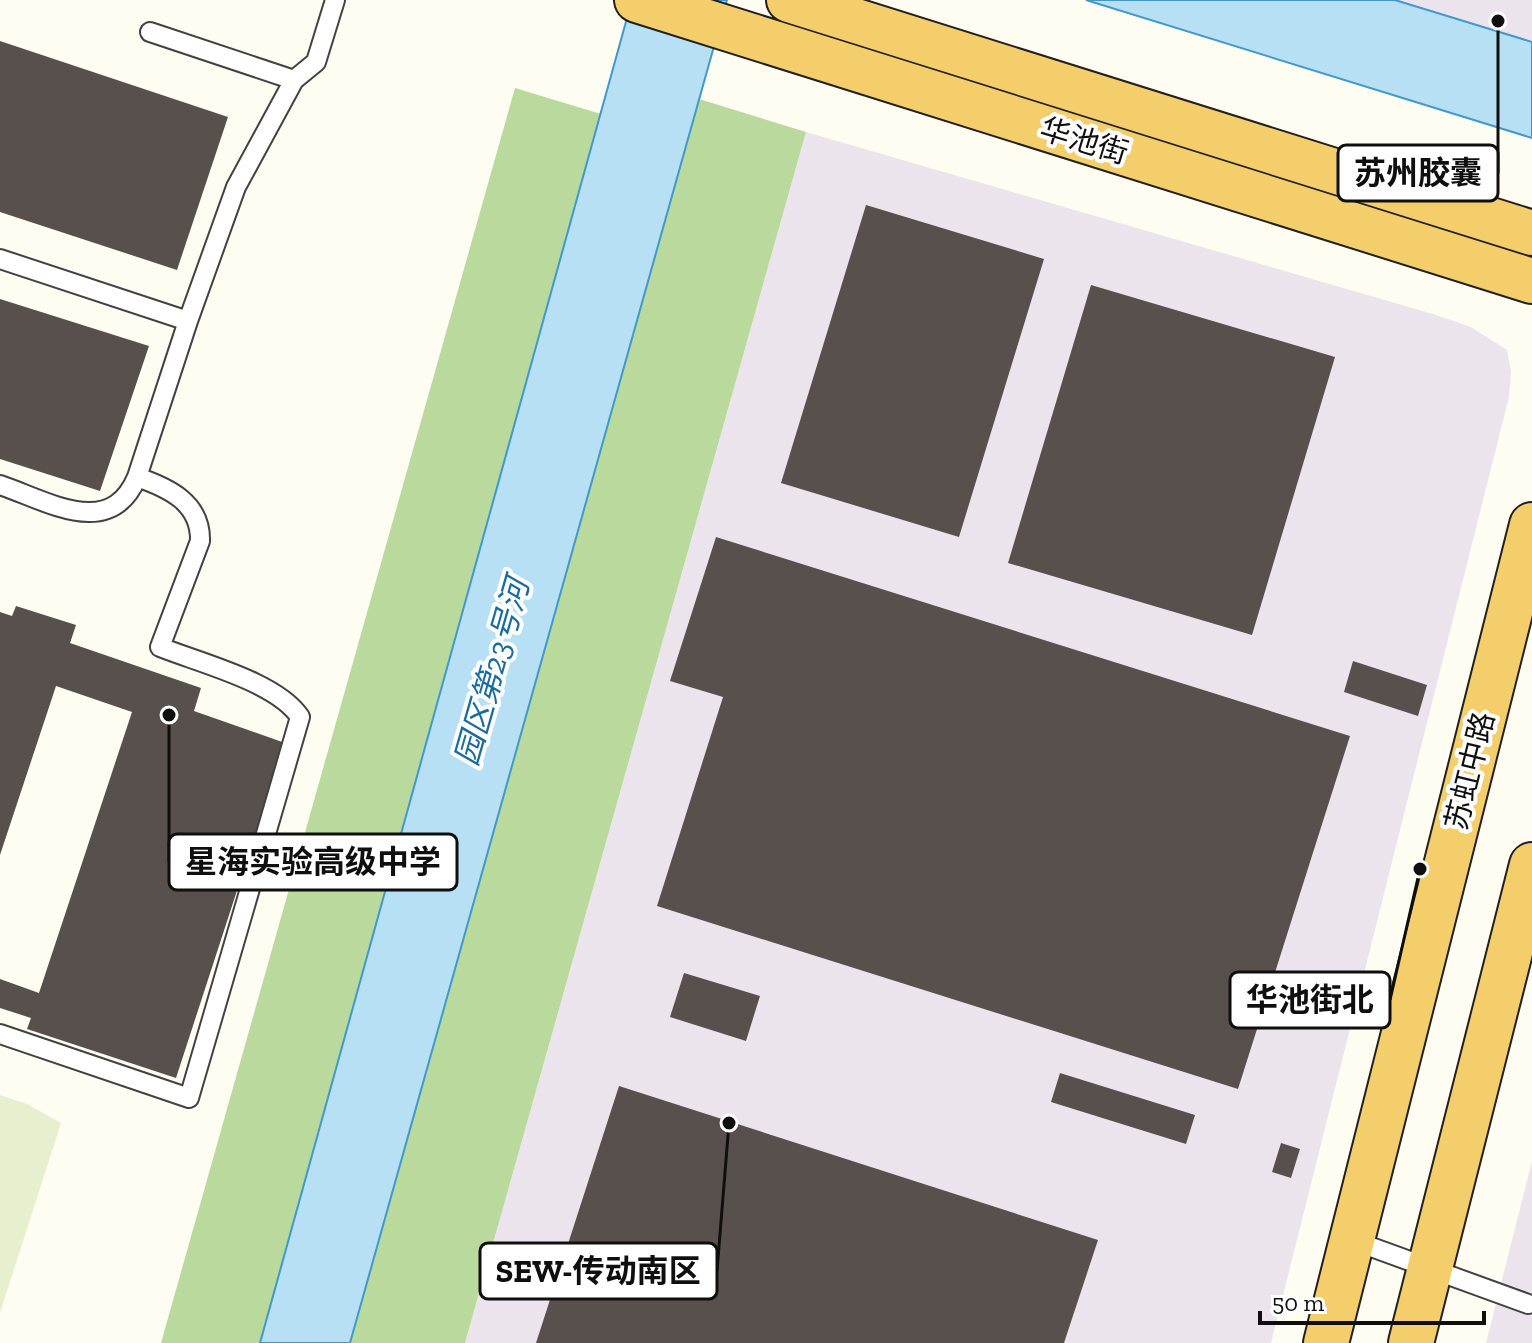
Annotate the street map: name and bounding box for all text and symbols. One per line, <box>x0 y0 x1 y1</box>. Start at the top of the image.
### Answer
street label: 华池街 <box>1036 111 1132 171</box>
callout: 苏州胶囊 <box>1338 145 1498 201</box>
text: 苏州胶囊 <box>1354 154 1482 192</box>
water label: 园区第23号河 <box>447 569 538 770</box>
street label: 苏虹中路 <box>1438 708 1502 834</box>
callout: 星海实验高级中学 <box>169 834 457 890</box>
text: 星海实验高级中学 <box>185 843 441 881</box>
callout: 华池街北 <box>1230 972 1390 1028</box>
text: 华池街北 <box>1246 981 1374 1019</box>
callout: SEW-传动南区 <box>480 1243 717 1299</box>
text: SEW-传动南区 <box>495 1252 701 1290</box>
scale bar <box>1260 1275 1484 1325</box>
text: 50 m <box>1272 1288 1325 1317</box>

